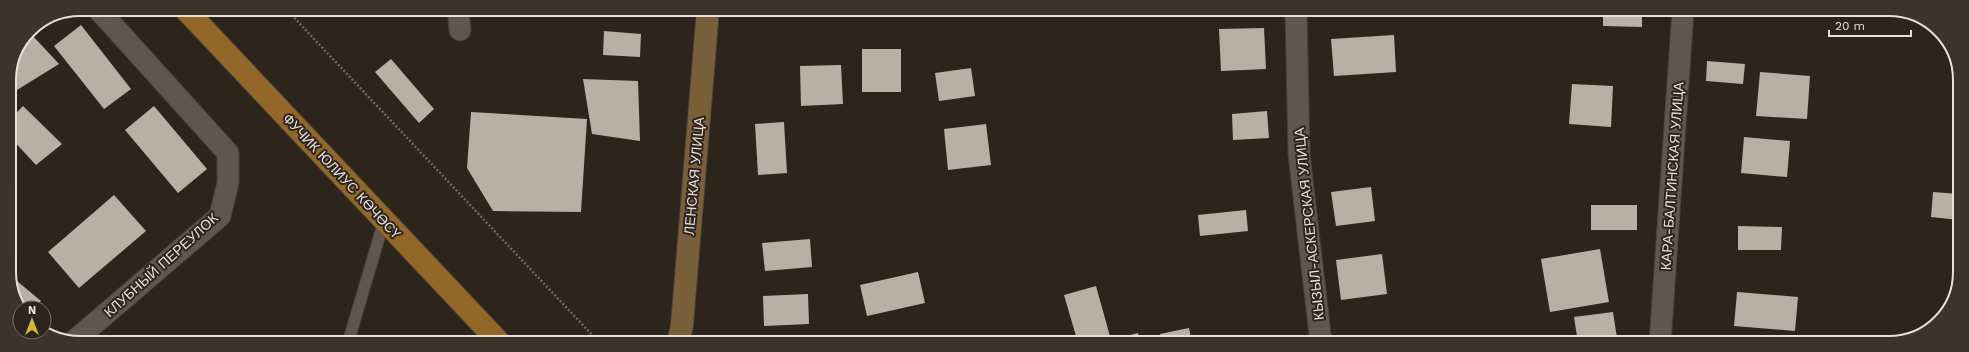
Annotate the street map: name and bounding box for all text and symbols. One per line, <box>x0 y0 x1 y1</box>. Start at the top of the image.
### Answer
scale bar <box>1829 12 1911 38</box>
text: 20 m <box>1835 19 1865 33</box>
street label: КАРА-БАЛТИНСКАЯ УЛИЦА <box>1657 81 1687 271</box>
street label: ФУЧИК ЮЛИУС КӨЧӨСҮ <box>280 110 404 242</box>
street label: ЛЕНСКАЯ УЛИЦА <box>681 116 707 236</box>
street label: КЫЗЫЛ-АСКЕРСКАЯ УЛИЦА <box>1291 126 1327 321</box>
street label: КЛУБНЫЙ ПЕРЕУЛОК <box>100 208 222 320</box>
north arrow <box>12 300 52 340</box>
text: N <box>28 304 36 317</box>

